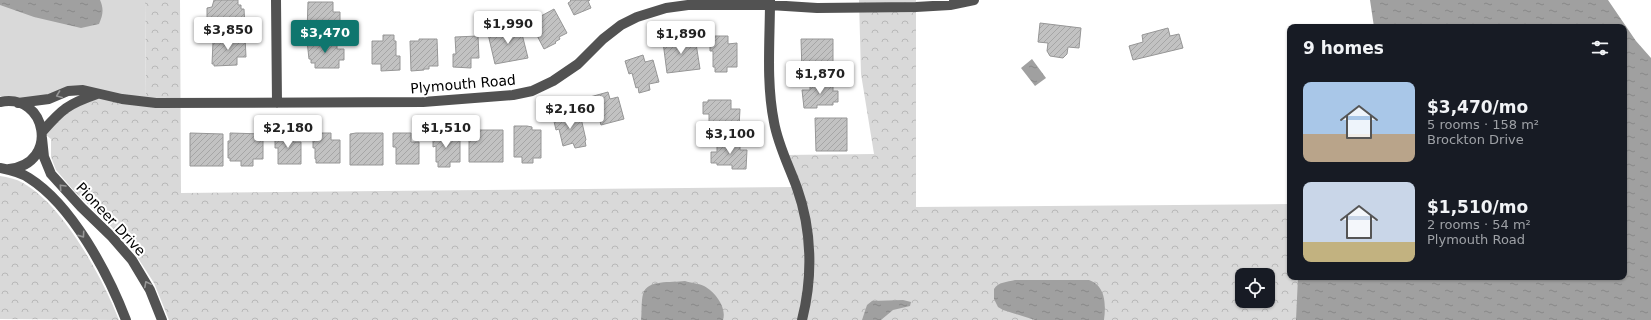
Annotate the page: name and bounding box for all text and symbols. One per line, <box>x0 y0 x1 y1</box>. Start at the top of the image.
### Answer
pin: $1,990 <box>475 11 541 45</box>
text: $1,990 <box>483 16 533 31</box>
pin: $3,850 <box>195 17 261 51</box>
pin: $3,470 <box>292 20 358 54</box>
pin: $1,890 <box>648 21 714 55</box>
text: $3,850 <box>203 22 253 37</box>
text: $3,470 <box>300 25 350 40</box>
text: $1,890 <box>656 26 706 41</box>
icon: filters <box>1589 37 1611 59</box>
text: 9 homes <box>1303 38 1384 58</box>
pin: $1,870 <box>787 61 853 95</box>
text: $1,870 <box>795 66 845 81</box>
street label: Plymouth Road <box>410 71 516 97</box>
one-way arrow <box>55 90 63 98</box>
pin: $2,160 <box>537 96 603 130</box>
text: $3,470/mo <box>1427 97 1528 117</box>
icon: home <box>1335 98 1383 146</box>
text: $2,160 <box>545 101 595 116</box>
pin: $2,180 <box>255 115 321 149</box>
pin: $1,510 <box>413 115 479 149</box>
text: 5 rooms · 158 m² <box>1427 117 1539 132</box>
text: $2,180 <box>263 120 313 135</box>
text: $1,510 <box>421 120 471 135</box>
pin: $3,100 <box>697 121 763 155</box>
text: $3,100 <box>705 126 755 141</box>
text: Brockton Drive <box>1427 132 1524 147</box>
street label: Pioneer Drive <box>73 179 149 259</box>
one-way arrow <box>59 184 67 192</box>
text: $1,510/mo <box>1427 197 1528 217</box>
icon: home <box>1335 198 1383 246</box>
text: 2 rooms · 54 m² <box>1427 217 1531 232</box>
one-way arrow <box>77 231 85 238</box>
text: Plymouth Road <box>1427 232 1525 247</box>
map controls <box>1235 268 1275 308</box>
button: locate <box>1235 268 1275 308</box>
one-way arrow <box>144 281 151 288</box>

